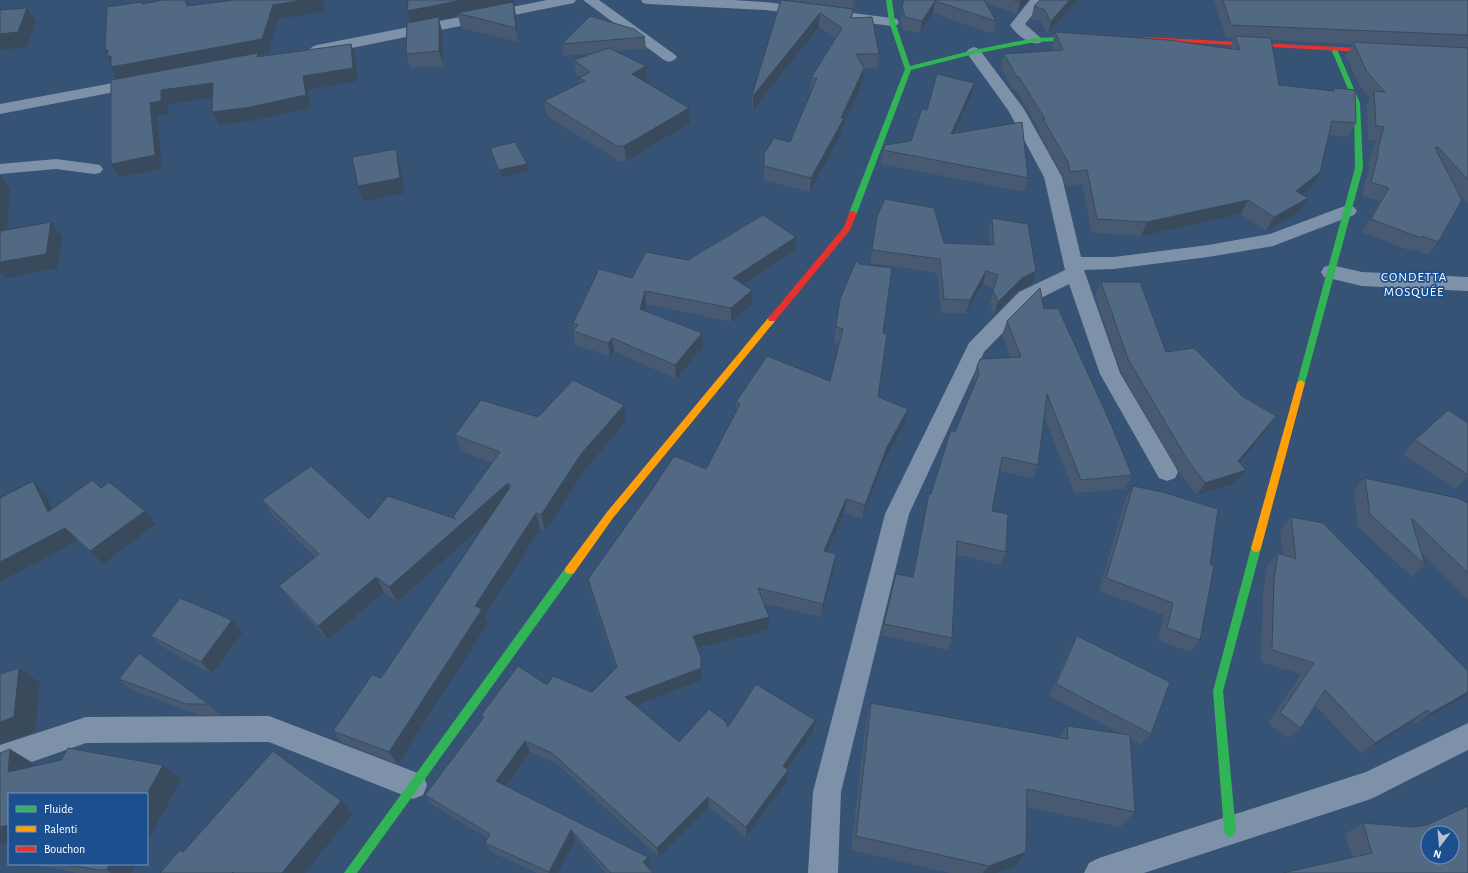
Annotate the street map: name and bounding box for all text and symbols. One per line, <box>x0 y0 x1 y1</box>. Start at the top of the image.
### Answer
district label: СONDETTA MOSQUÉE <box>1381 271 1447 299</box>
legend <box>8 793 148 865</box>
text: Fluide <box>44 803 73 815</box>
text: Ralenti <box>44 823 77 835</box>
north arrow <box>1420 825 1460 865</box>
text: Bouchon <box>44 843 85 855</box>
text: N <box>1432 848 1443 860</box>

